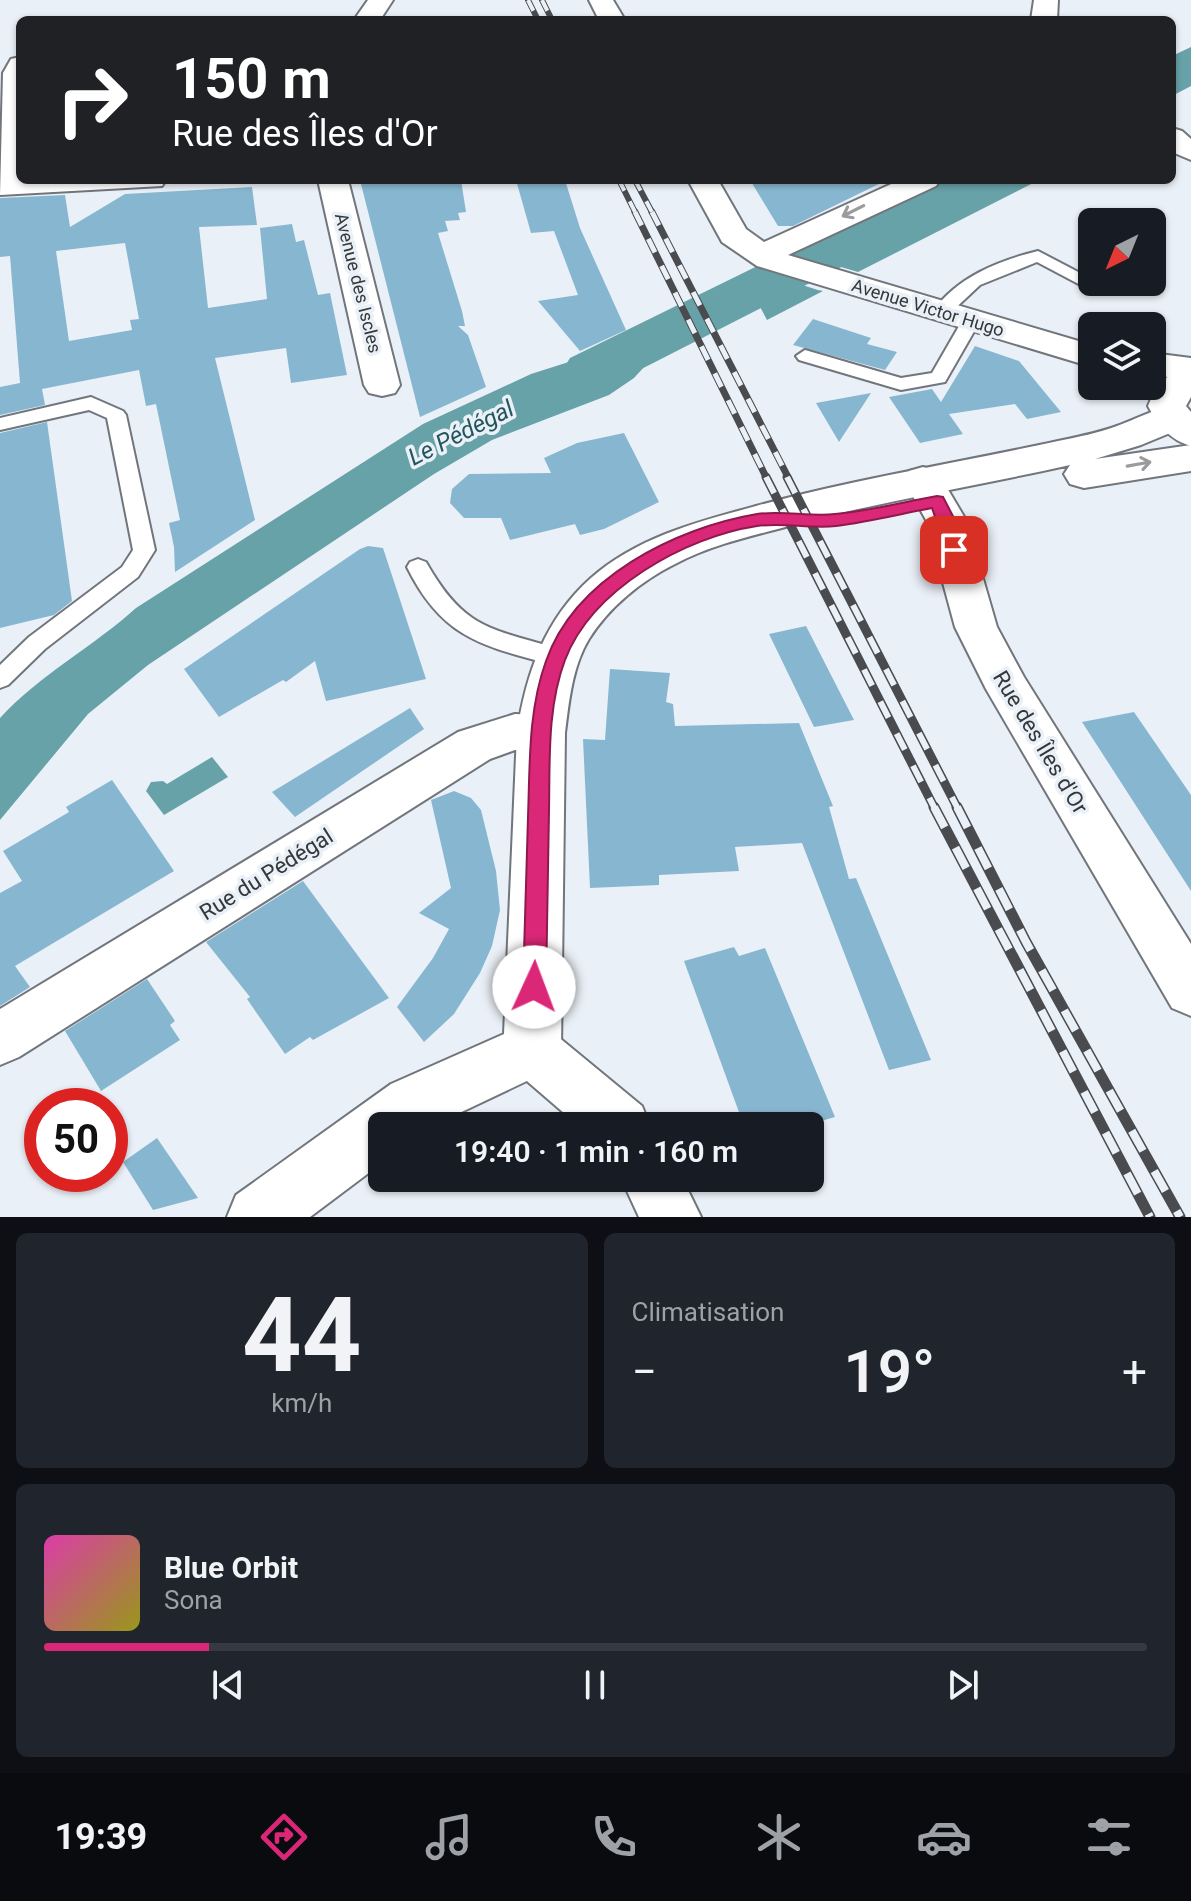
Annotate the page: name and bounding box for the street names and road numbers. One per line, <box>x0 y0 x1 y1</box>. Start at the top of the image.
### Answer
street label: Avenue des Iscles <box>331 211 386 355</box>
street label: Avenue Victor Hugo <box>849 274 1007 341</box>
street label: Rue des Îles d'Or <box>988 666 1093 819</box>
street label: Rue du Pédégal <box>195 824 337 925</box>

